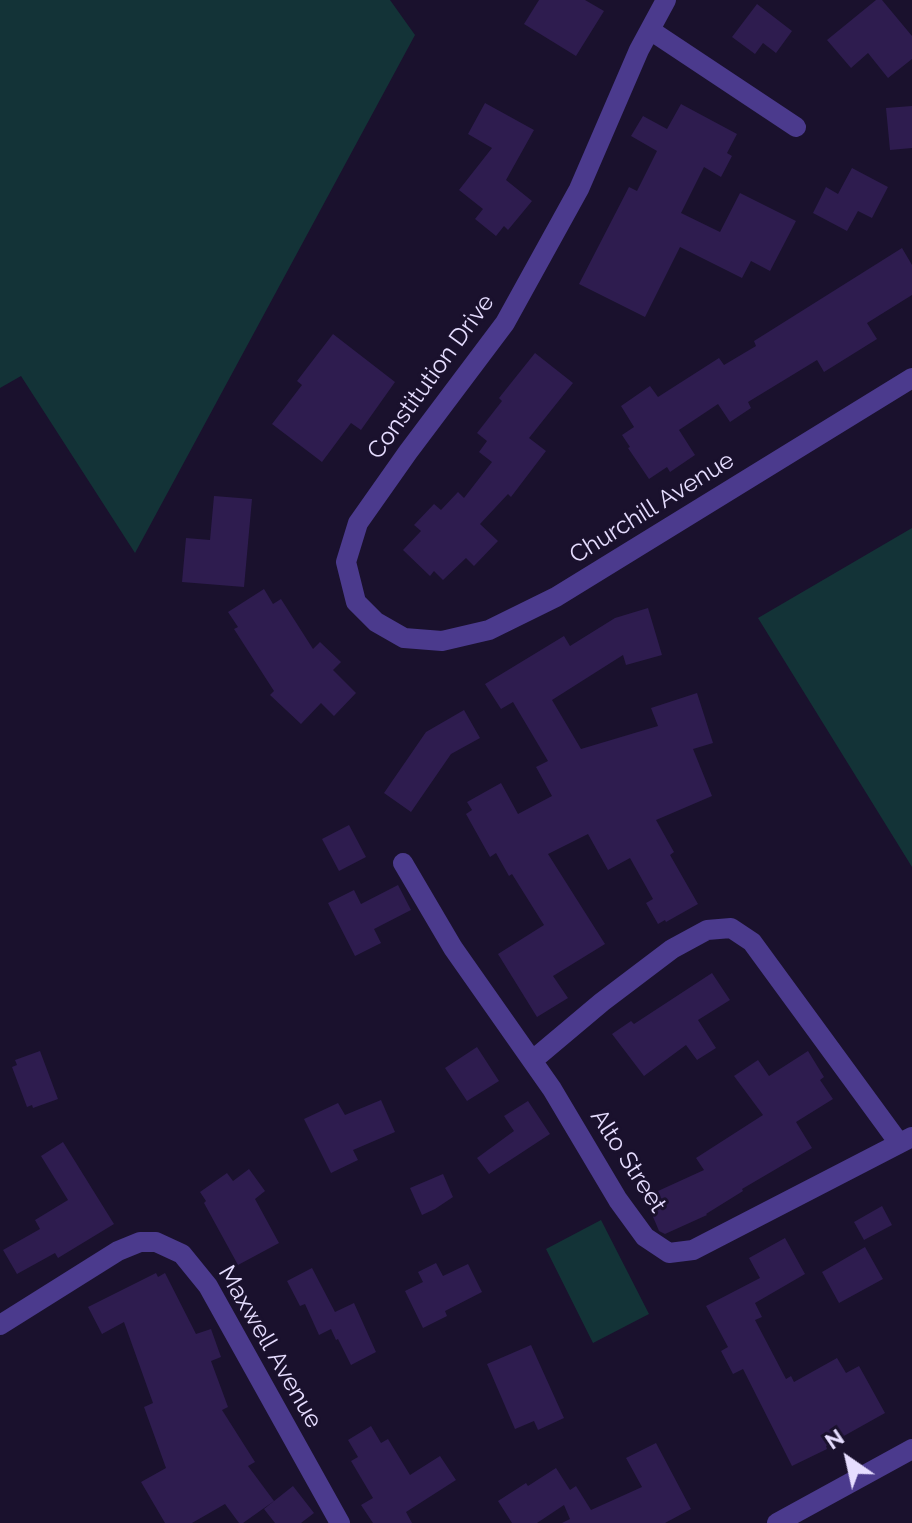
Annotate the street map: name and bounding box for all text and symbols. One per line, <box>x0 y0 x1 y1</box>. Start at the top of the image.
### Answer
street label: Constitution Drive <box>362 289 500 465</box>
street label: Churchill Avenue <box>564 446 740 570</box>
street label: Alto Street <box>584 1104 672 1218</box>
street label: Maxwell Avenue <box>212 1261 328 1433</box>
north arrow <box>808 1419 888 1499</box>
text: N <box>820 1424 849 1455</box>

